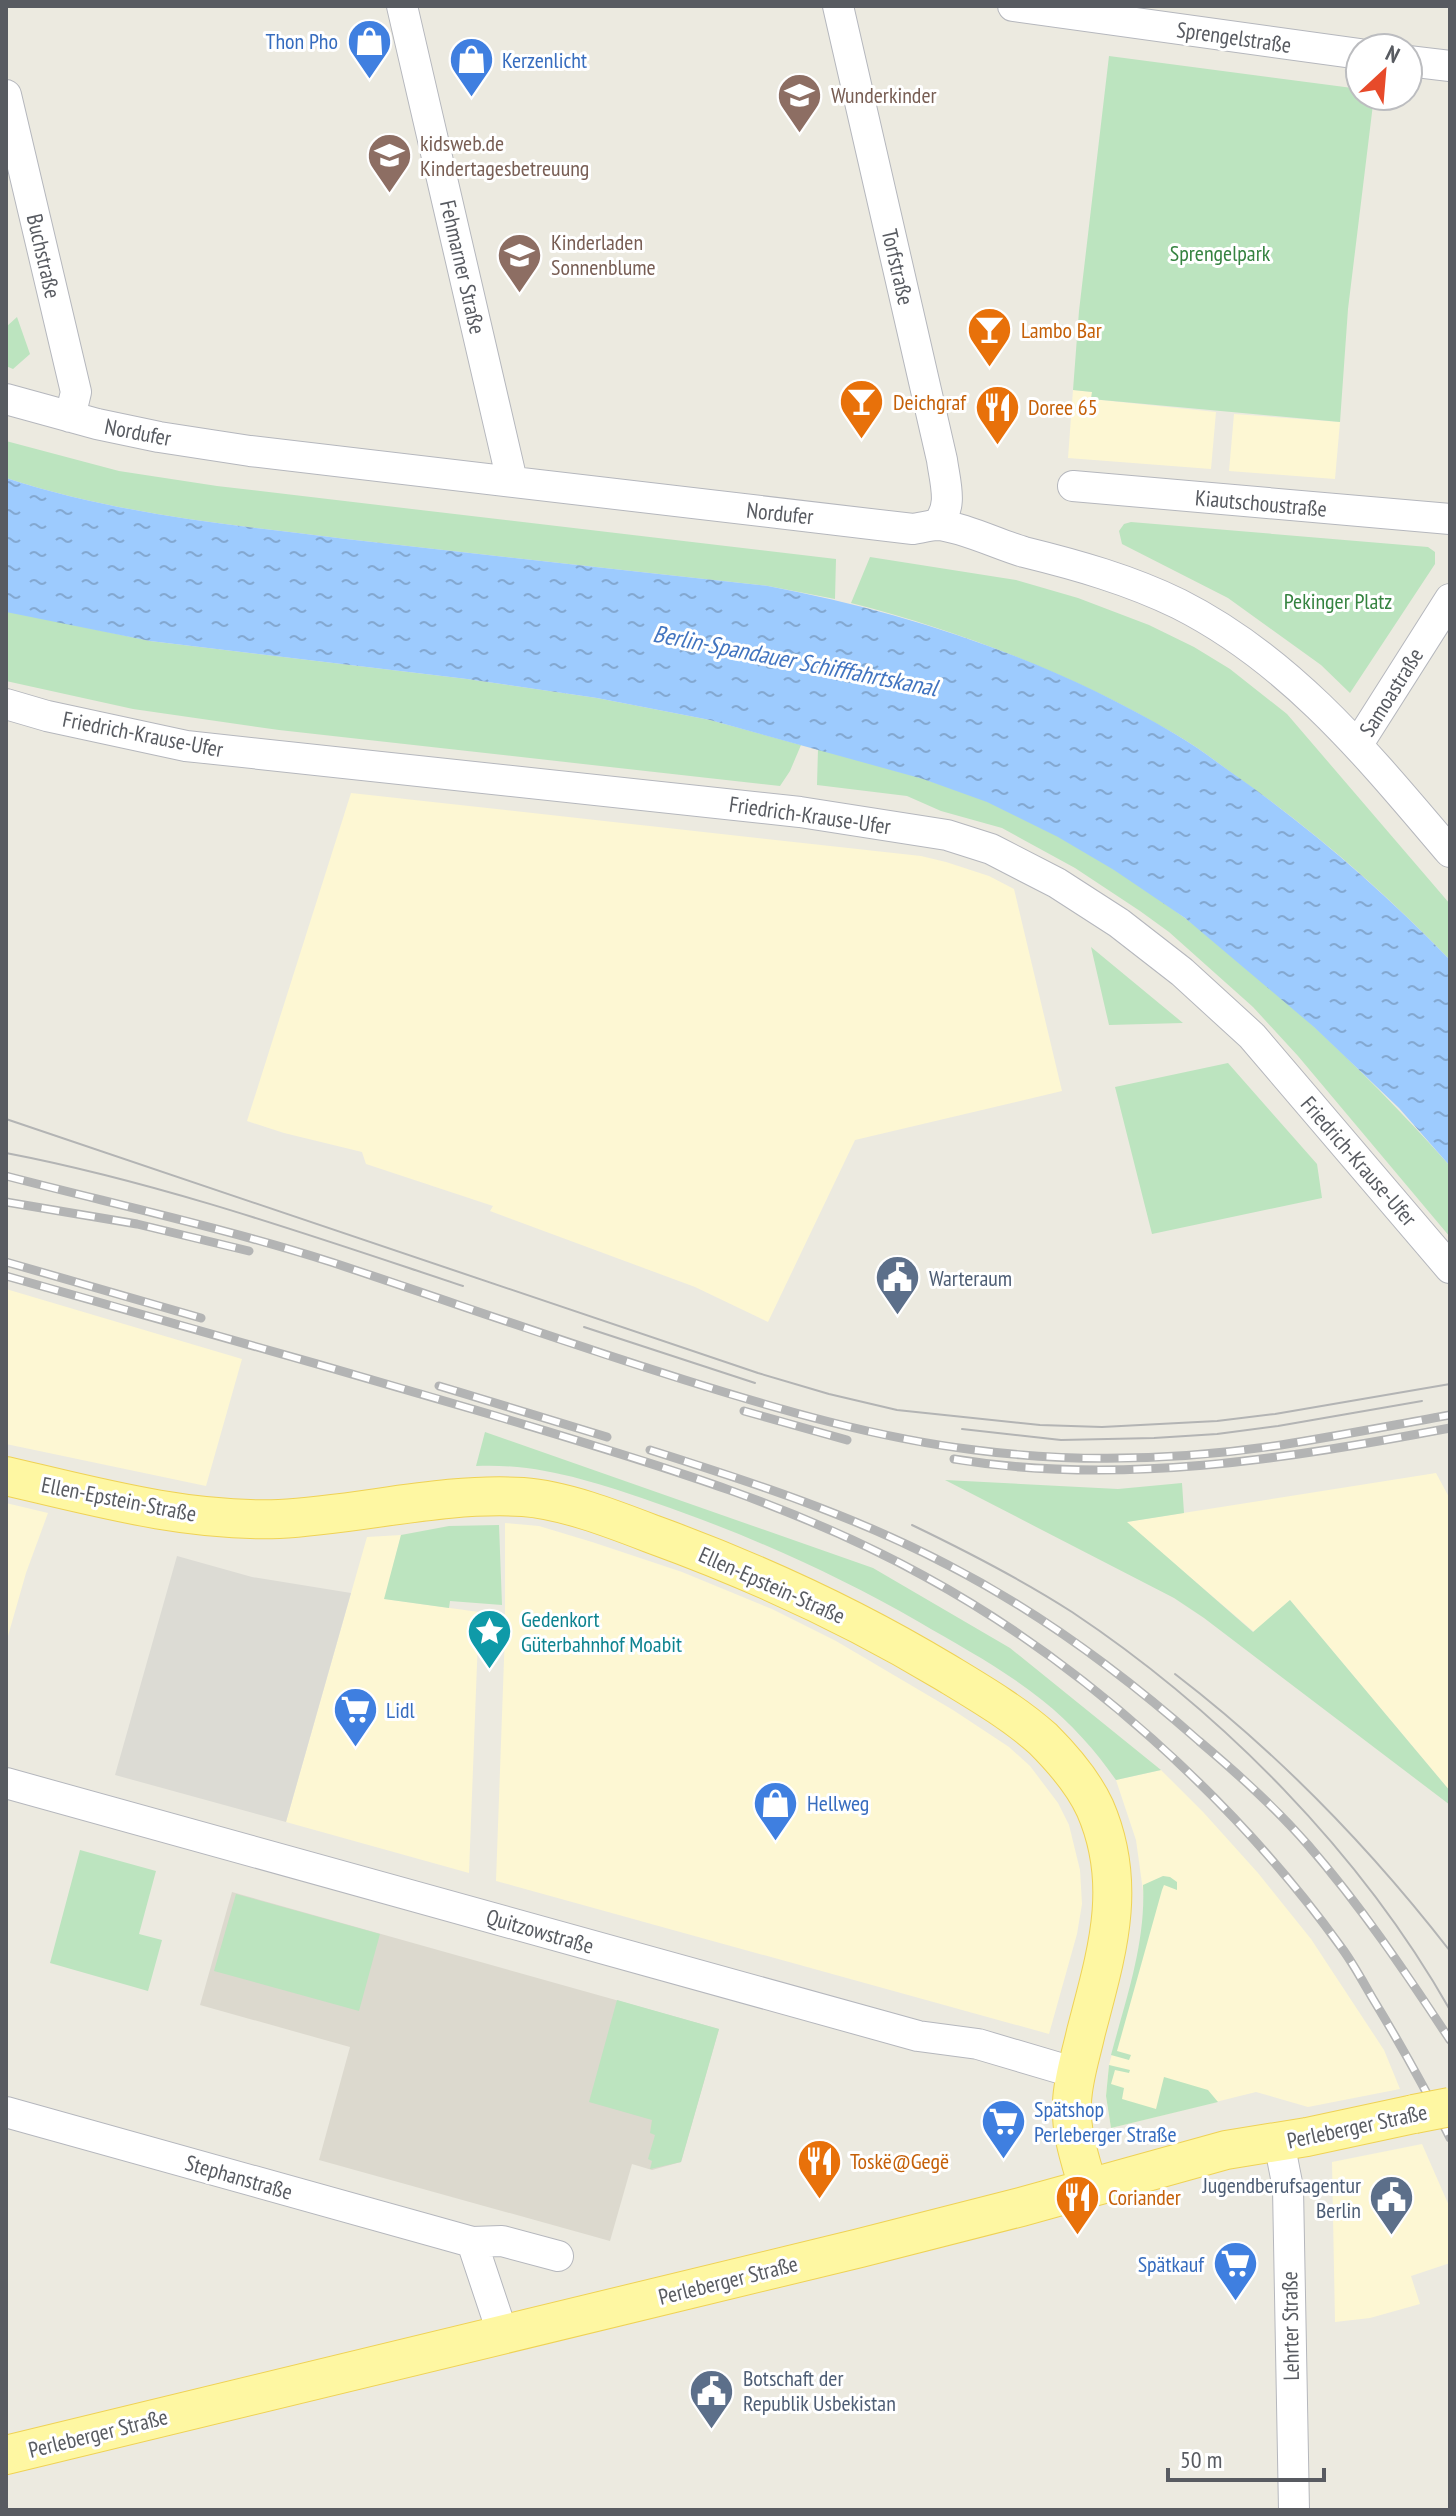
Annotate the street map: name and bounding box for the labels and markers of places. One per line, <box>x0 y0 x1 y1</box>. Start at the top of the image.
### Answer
shop icon: Thon Pho <box>345 17 393 80</box>
place label: Thon Pho <box>266 27 338 55</box>
shop icon: Kerzenlicht <box>447 36 495 99</box>
place label: Kerzenlicht <box>502 46 587 74</box>
school or university icon: Wunderkinder <box>776 71 824 134</box>
place label: Wunderkinder <box>831 81 937 109</box>
place label: kidsweb.de Kindertagesbetreuung <box>420 129 589 182</box>
school or university icon: kidsweb.de Kindertagesbetreuung <box>365 132 413 195</box>
place label: Kinderladen Sonnenblume <box>551 228 656 281</box>
school or university icon: Kinderladen Sonnenblume <box>496 231 544 294</box>
bar icon: Lambo Bar <box>966 306 1014 369</box>
place label: Lambo Bar <box>1021 316 1102 344</box>
bar icon: Deichgraf <box>838 378 886 441</box>
restaurant icon: Doree 65 <box>973 383 1021 446</box>
place label: Deichgraf <box>893 388 967 416</box>
place label: Doree 65 <box>1028 393 1098 421</box>
public building icon: Warteraum <box>874 1254 922 1317</box>
place label: Warteraum <box>929 1264 1012 1292</box>
place label: Gedenkort Güterbahnhof Moabit <box>521 1605 682 1658</box>
place icon: Gedenkort Güterbahnhof Moabit <box>466 1608 514 1671</box>
supermarket icon: Lidl <box>331 1686 379 1749</box>
place label: Lidl <box>386 1696 415 1724</box>
shop icon: Hellweg <box>752 1779 800 1842</box>
place label: Hellweg <box>807 1789 869 1817</box>
place label: Spätshop Perleberger Straße <box>1034 2095 1177 2148</box>
supermarket icon: Spätshop Perleberger Straße <box>979 2098 1027 2161</box>
restaurant icon: Toskë@Gegë <box>795 2137 843 2200</box>
place label: Toskë@Gegë <box>850 2147 949 2175</box>
place label: Jugendberufsagentur Berlin <box>1201 2171 1361 2224</box>
restaurant icon: Coriander <box>1053 2173 1101 2236</box>
public building icon: Jugendberufsagentur Berlin <box>1368 2174 1416 2237</box>
place label: Coriander <box>1108 2183 1181 2211</box>
supermarket icon: Spätkauf <box>1211 2240 1259 2303</box>
place label: Spätkauf <box>1138 2250 1205 2278</box>
place label: Botschaft der Republik Usbekistan <box>743 2364 896 2417</box>
public building icon: Botschaft der Republik Usbekistan <box>688 2367 736 2430</box>

